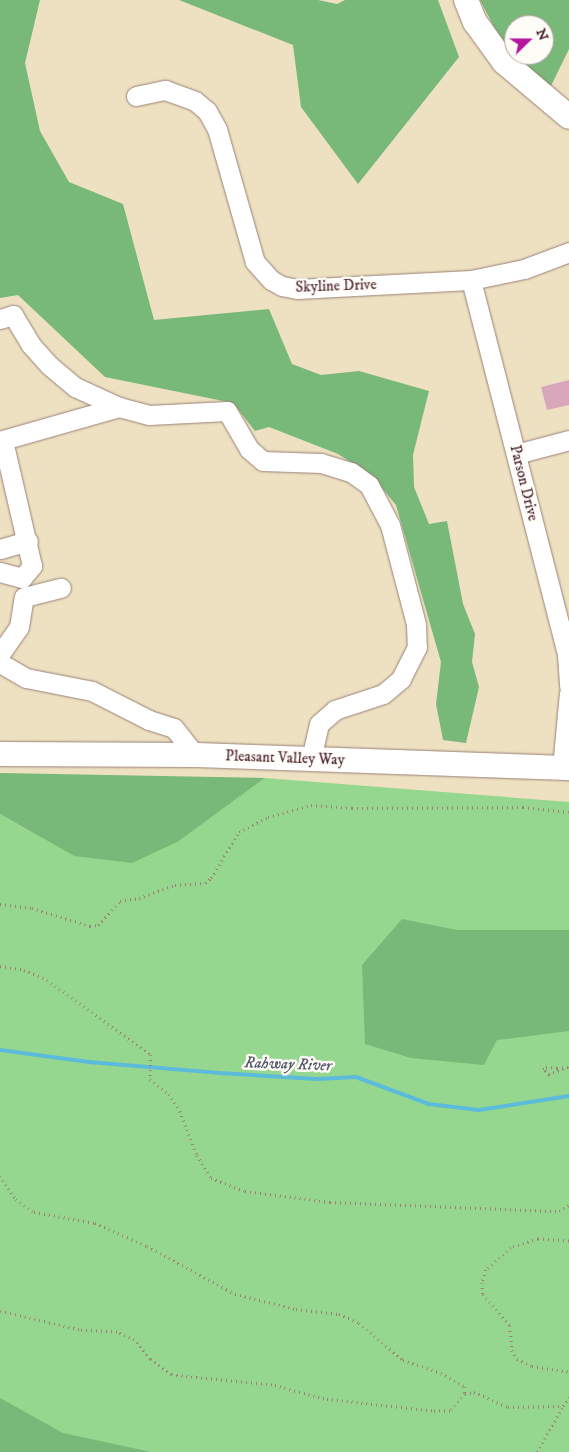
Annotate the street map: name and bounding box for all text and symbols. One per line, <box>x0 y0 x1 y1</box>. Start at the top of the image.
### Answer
north arrow <box>504 15 554 65</box>
text: N <box>531 26 552 43</box>
street label: Skyline Drive <box>295 276 377 296</box>
street label: Parson Drive <box>506 443 542 523</box>
street label: Pleasant Valley Way <box>225 747 345 769</box>
water label: Rahway River <box>244 1053 332 1075</box>

